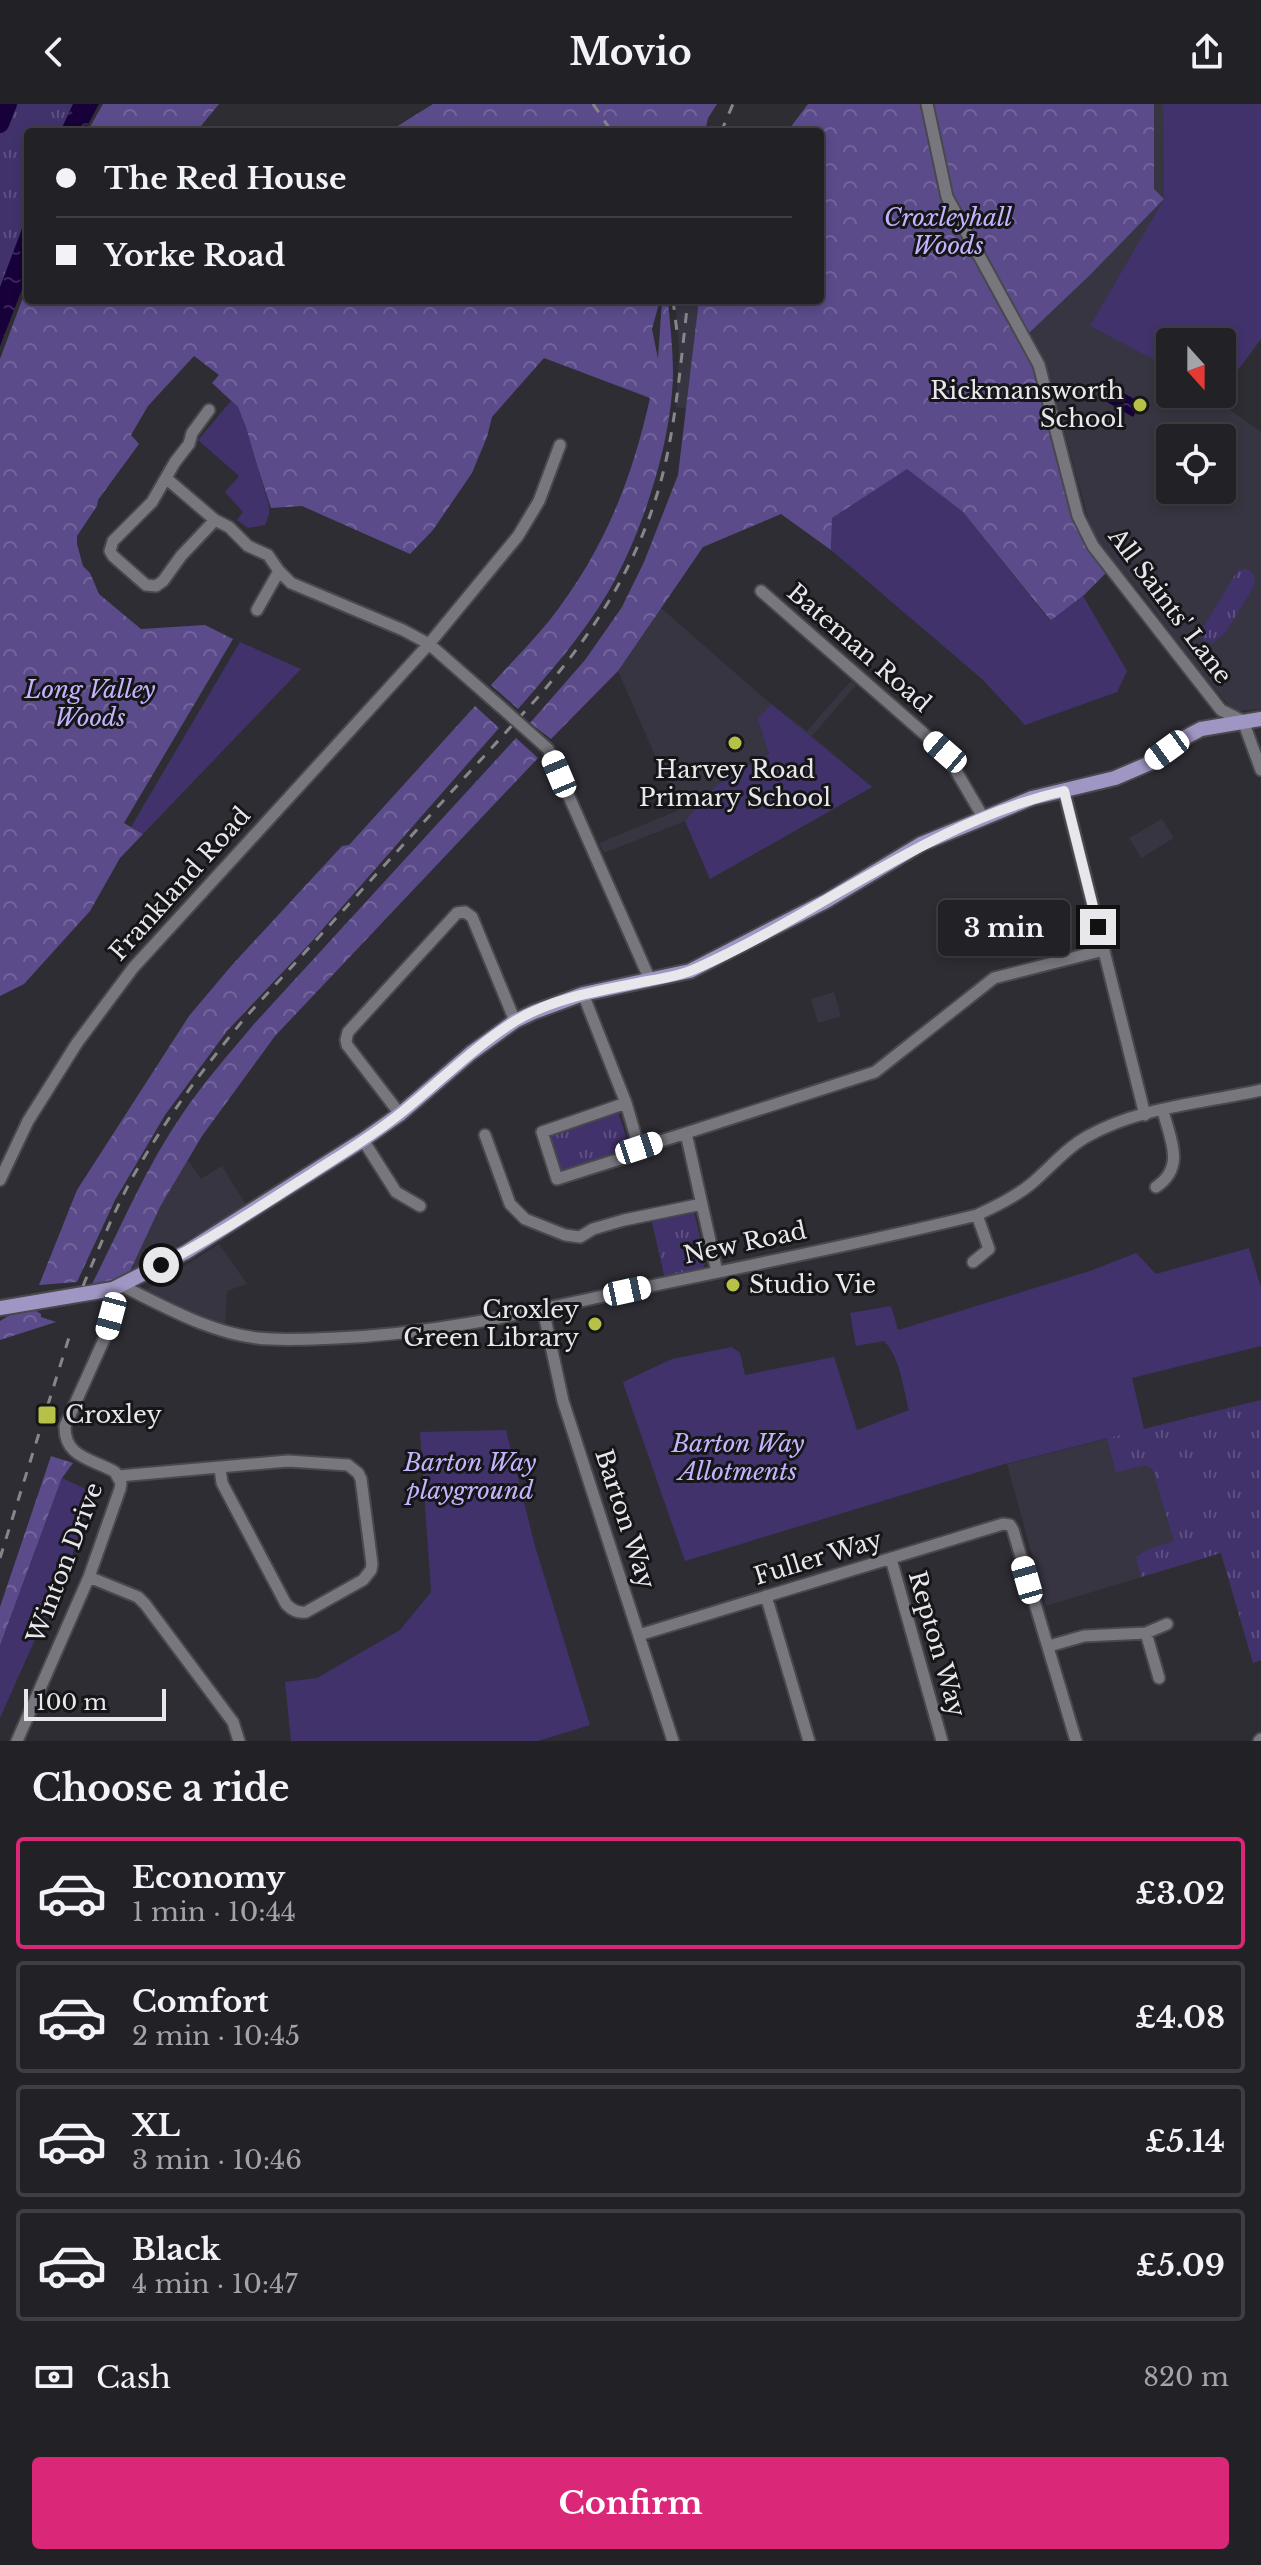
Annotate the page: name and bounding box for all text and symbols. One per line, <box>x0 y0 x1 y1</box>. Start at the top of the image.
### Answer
icon: back <box>32 30 76 74</box>
text: Movio <box>569 30 692 75</box>
icon: share <box>1185 30 1229 74</box>
text: The Red House <box>104 160 347 197</box>
park label: Croxleyhall Woods <box>884 203 1012 260</box>
text: Yorke Road <box>104 237 285 274</box>
north arrow <box>1156 328 1236 408</box>
map controls <box>1156 328 1236 504</box>
place label: Rickmansworth School <box>930 376 1124 433</box>
marker: Rickmansworth School <box>1131 396 1149 414</box>
button: locate <box>1156 424 1236 504</box>
street label: All Saints' Lane <box>1102 522 1238 689</box>
street label: Bateman Road <box>782 577 937 718</box>
park label: Long Valley Woods <box>24 675 156 732</box>
car <box>1141 726 1193 774</box>
car <box>919 727 971 777</box>
marker: Harvey Road Primary School <box>726 734 744 752</box>
car <box>539 747 579 801</box>
place label: Harvey Road Primary School <box>639 755 831 812</box>
street label: Frankland Road <box>103 801 256 966</box>
callout: 3 min <box>938 899 1070 955</box>
route end <box>1080 909 1116 945</box>
text: 3 min <box>964 912 1044 944</box>
car <box>612 1129 666 1167</box>
street label: New Road <box>681 1215 809 1270</box>
route start <box>143 1247 179 1283</box>
place label: Studio Vie <box>749 1270 876 1299</box>
car <box>601 1274 653 1308</box>
marker: Studio Vie <box>724 1276 742 1294</box>
car <box>93 1290 129 1342</box>
place label: Croxley Green Library <box>403 1295 580 1352</box>
marker: Croxley Green Library <box>586 1315 604 1333</box>
place label: Croxley <box>65 1400 162 1429</box>
marker: Croxley <box>36 1404 58 1426</box>
park label: Barton Way Allotments <box>671 1429 805 1486</box>
street label: Barton Way <box>589 1446 662 1593</box>
park label: Barton Way playground <box>403 1448 537 1505</box>
street label: Winton Drive <box>20 1478 108 1648</box>
street label: Fuller Way <box>750 1524 886 1591</box>
car <box>1009 1554 1045 1606</box>
street label: Repton Way <box>903 1568 972 1721</box>
scale bar <box>24 1685 166 1721</box>
text: 100 m <box>36 1689 107 1716</box>
text: Choose a ride <box>32 1766 289 1811</box>
icon: car <box>36 1857 108 1929</box>
text: Economy <box>132 1859 285 1896</box>
text: £3.02 <box>1135 1875 1225 1912</box>
text: 1 min · 10:44 <box>132 1896 296 1928</box>
icon: car <box>36 1981 108 2053</box>
text: Comfort <box>132 1983 269 2020</box>
text: £4.08 <box>1135 1999 1225 2036</box>
text: 2 min · 10:45 <box>132 2020 300 2052</box>
icon: car <box>36 2105 108 2177</box>
text: XL <box>132 2107 180 2144</box>
text: £5.14 <box>1145 2123 1225 2160</box>
text: 3 min · 10:46 <box>132 2144 302 2176</box>
icon: car <box>36 2229 108 2301</box>
text: Black <box>132 2231 220 2268</box>
text: £5.09 <box>1136 2247 1225 2284</box>
text: 4 min · 10:47 <box>132 2268 298 2300</box>
icon: cash <box>32 2355 76 2399</box>
text: Cash <box>96 2359 171 2396</box>
text: 820 m <box>1143 2361 1229 2393</box>
button: Confirm <box>32 2457 1229 2549</box>

